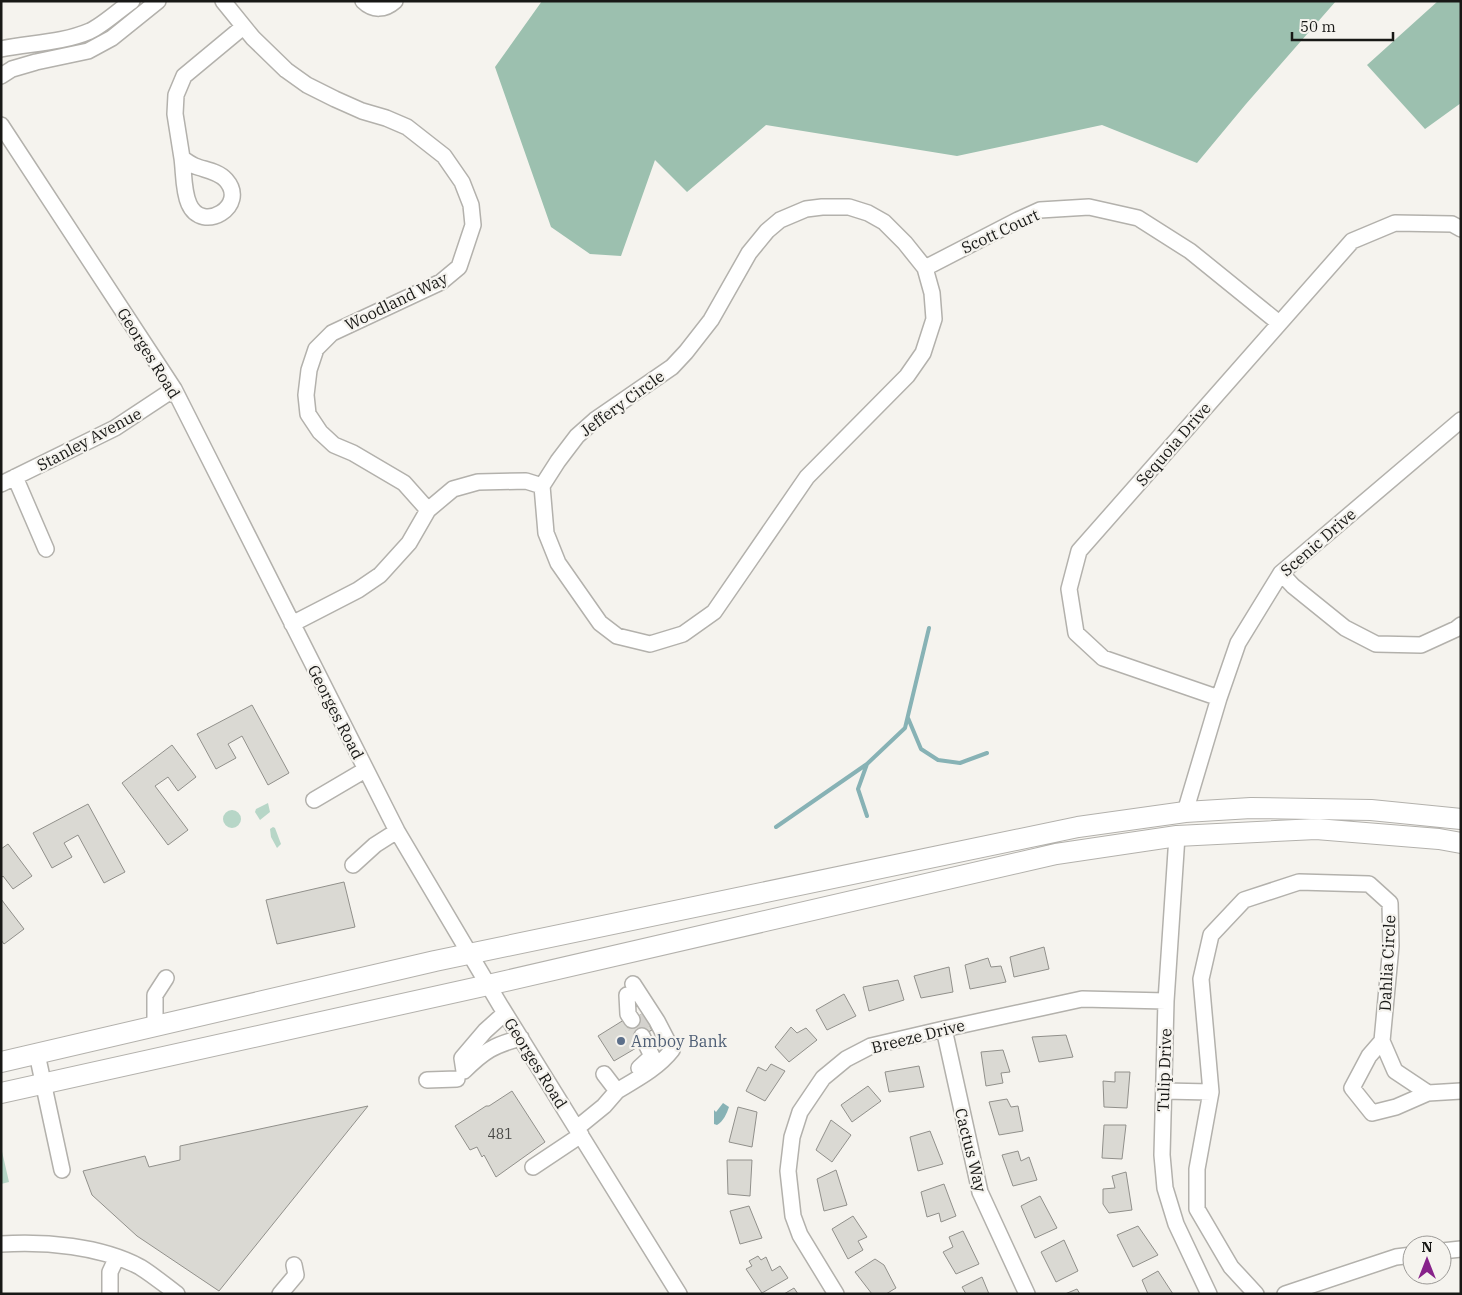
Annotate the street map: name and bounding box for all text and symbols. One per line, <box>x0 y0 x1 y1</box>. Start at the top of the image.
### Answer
scale bar <box>1292 10 1393 42</box>
text: 50 m <box>1300 17 1336 36</box>
street label: Scott Court <box>958 204 1042 258</box>
street label: Woodland Way <box>341 267 451 334</box>
street label: Georges Road <box>113 304 185 402</box>
street label: Jeffery Circle <box>576 366 668 440</box>
street label: Sequoia Drive <box>1131 398 1215 490</box>
street label: Stanley Avenue <box>33 403 145 475</box>
street label: Scenic Drive <box>1276 504 1360 580</box>
street label: Georges Road <box>304 662 368 763</box>
street label: Dahlia Circle <box>1374 914 1400 1012</box>
street label: Georges Road <box>500 1014 572 1112</box>
street label: Breeze Drive <box>869 1015 967 1057</box>
street label: Tulip Drive <box>1153 1028 1175 1112</box>
place label: Amboy Bank <box>631 1031 728 1051</box>
marker: Amboy Bank <box>615 1035 627 1047</box>
street label: Cactus Way <box>951 1106 991 1195</box>
house number: 481 <box>487 1125 513 1143</box>
north arrow <box>1402 1235 1452 1285</box>
text: N <box>1421 1238 1433 1256</box>

